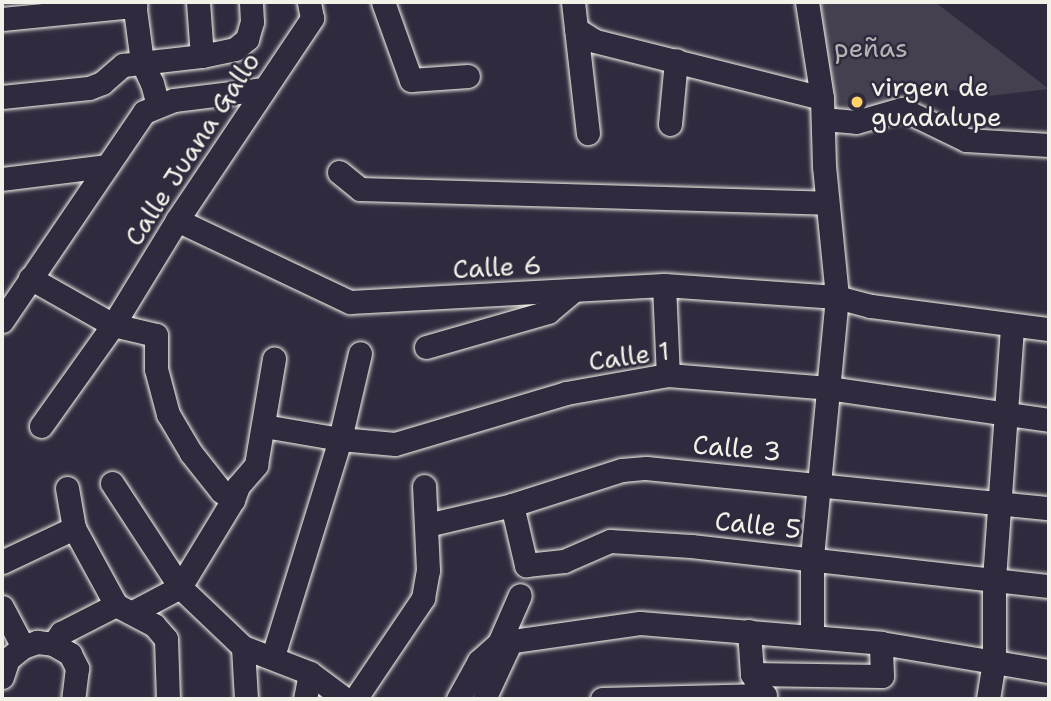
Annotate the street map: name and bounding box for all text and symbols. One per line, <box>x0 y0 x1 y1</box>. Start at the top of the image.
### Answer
park label: peñas <box>834 32 908 64</box>
street label: Calle Juana Gallo <box>118 46 266 252</box>
place label: virgen de guadalupe <box>871 71 1002 132</box>
marker: virgen de guadalupe <box>849 94 865 110</box>
street label: Calle 6 <box>452 249 542 285</box>
street label: Calle 1 <box>586 335 672 377</box>
street label: Calle 3 <box>691 429 783 467</box>
street label: Calle 5 <box>713 505 803 545</box>

